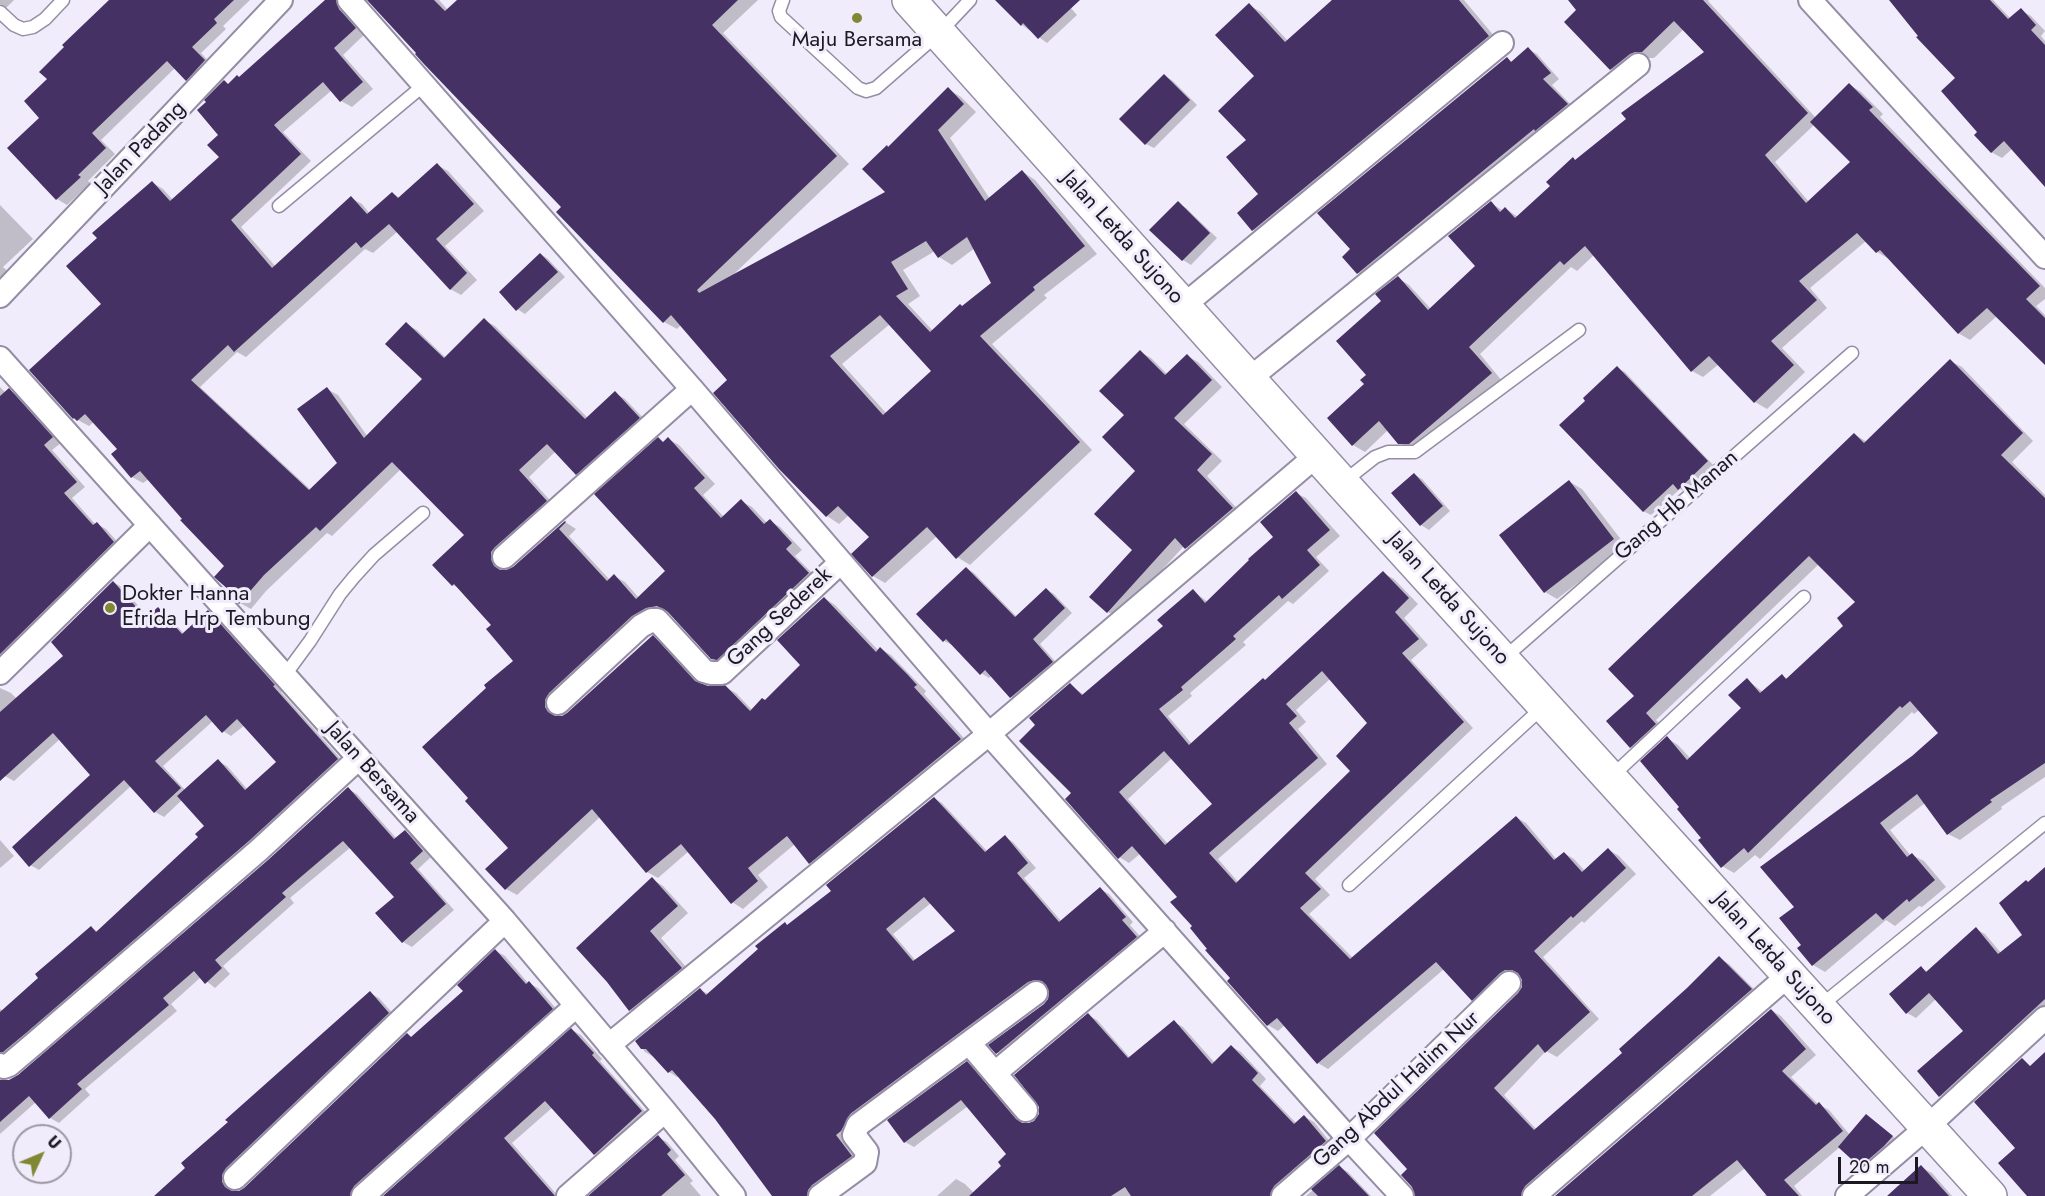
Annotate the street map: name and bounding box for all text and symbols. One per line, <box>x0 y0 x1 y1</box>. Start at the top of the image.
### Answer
marker: Maju Bersama <box>850 11 864 25</box>
place label: Maju Bersama <box>792 28 922 54</box>
street label: Jalan Padang <box>90 96 192 200</box>
street label: Jalan Letda Sujono <box>1055 166 1189 310</box>
street label: Gang Hb Manan <box>1610 445 1744 567</box>
street label: Jalan Letda Sujono <box>1381 527 1515 671</box>
street label: Gang Sederek <box>722 563 838 673</box>
place label: Dokter Hanna Efrida Hrp Tembung <box>122 582 310 634</box>
marker: Dokter Hanna Efrida Hrp Tembung <box>103 601 117 615</box>
street label: Jalan Bersama <box>319 717 425 829</box>
street label: Jalan Letda Sujono <box>1707 887 1841 1031</box>
street label: Gang Abdul Halim Nur <box>1308 1006 1486 1174</box>
north arrow <box>12 1124 72 1184</box>
text: U <box>42 1131 66 1155</box>
scale bar <box>1841 1145 1920 1183</box>
text: 20 m <box>1849 1154 1889 1180</box>

